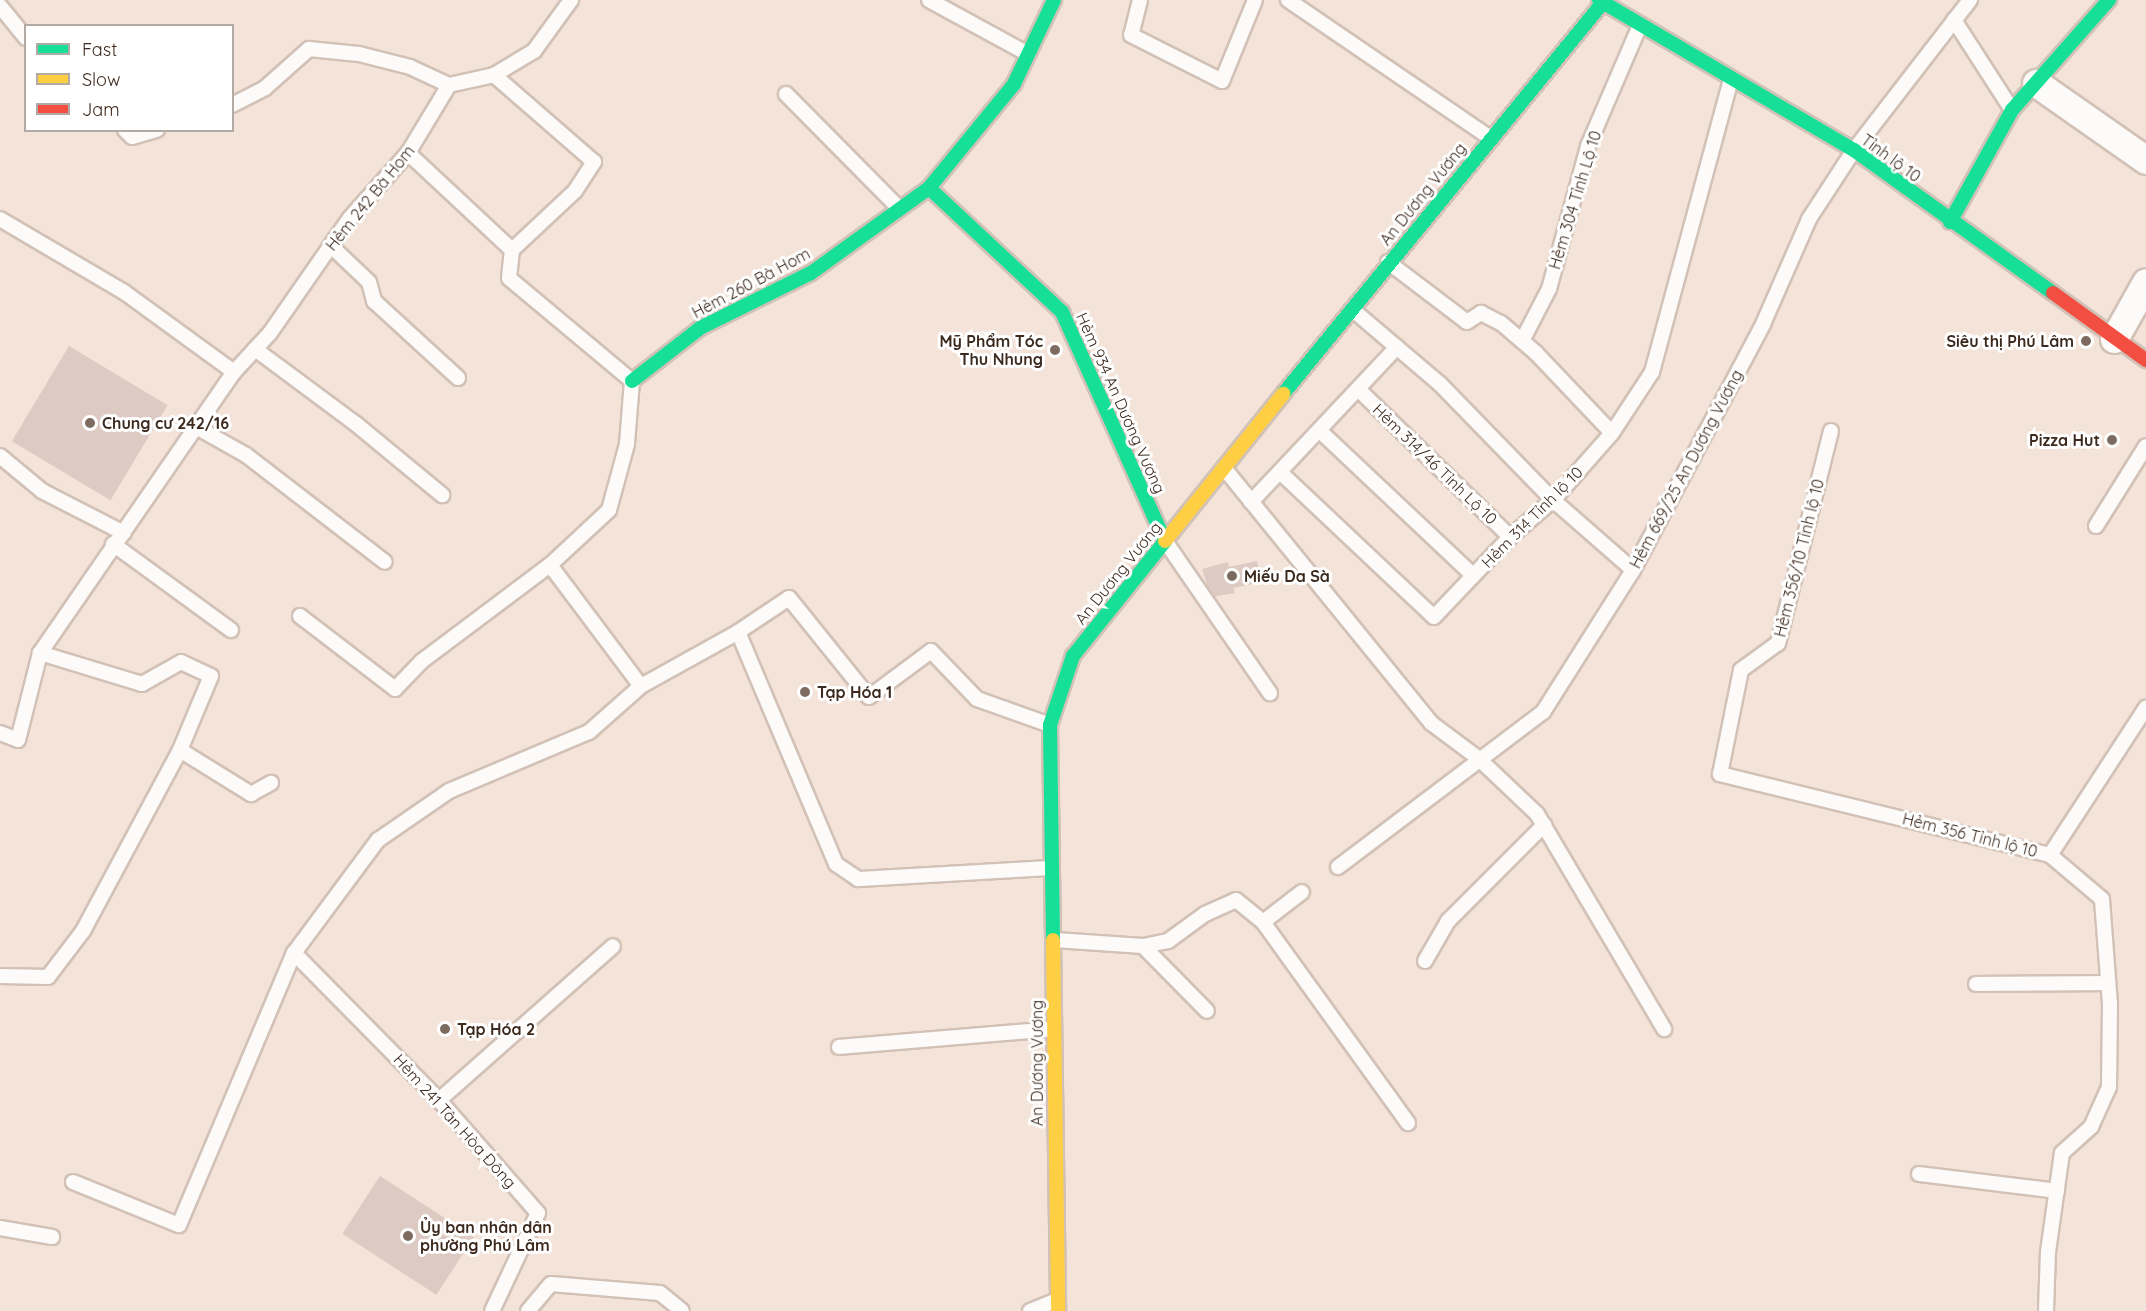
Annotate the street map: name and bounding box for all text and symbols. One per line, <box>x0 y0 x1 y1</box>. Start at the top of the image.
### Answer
legend <box>24 24 234 132</box>
text: Fast <box>82 38 117 61</box>
text: Slow <box>82 68 120 91</box>
text: Jam <box>82 98 120 121</box>
street label: Hẻm 304 Tỉnh Lộ 10 <box>1545 128 1605 272</box>
street label: Tỉnh lộ 10 <box>1857 130 1925 186</box>
street label: An Dương Vương <box>1376 139 1470 249</box>
street label: Hẻm 242 Bà Hom <box>322 141 418 255</box>
street label: Hẻm 260 Bà Hom <box>689 244 813 322</box>
street label: Hẻm 934 An Dương Vương <box>1072 310 1170 496</box>
place label: Mỹ Phẩm Tóc Thu Nhung <box>939 331 1043 369</box>
place label: Siêu thị Phú Lâm <box>1946 331 2074 351</box>
marker: Siêu thị Phú Lâm <box>2079 334 2093 348</box>
marker: Mỹ Phẩm Tóc Thu Nhung <box>1048 343 1062 357</box>
street label: Hẻm 669/25 An Dương Vương <box>1625 366 1747 572</box>
street label: Hẻm 314/46 Tỉnh Lộ 10 <box>1369 400 1501 528</box>
place label: Chung cư 242/16 <box>102 413 229 433</box>
marker: Chung cư 242/16 <box>83 416 97 430</box>
place label: Pizza Hut <box>2029 430 2100 450</box>
marker: Pizza Hut <box>2105 433 2119 447</box>
street label: Hẻm 314 Tỉnh lộ 10 <box>1477 462 1587 572</box>
street label: Hẻm 356/10 Tỉnh lộ 10 <box>1770 477 1828 639</box>
street label: An Dương Vương <box>1071 518 1165 628</box>
place label: Miếu Da Sà <box>1244 566 1330 586</box>
marker: Miếu Da Sà <box>1225 569 1239 583</box>
place label: Tạp Hóa 1 <box>817 682 892 702</box>
marker: Tạp Hóa 1 <box>798 685 812 699</box>
street label: Hẻm 356 Tỉnh lộ 10 <box>1900 809 2040 861</box>
street label: An Dương Vương <box>1027 1000 1047 1126</box>
place label: Tạp Hóa 2 <box>457 1019 535 1039</box>
marker: Tạp Hóa 2 <box>438 1022 452 1036</box>
street label: Hẻm 241 Tân Hòa Đông <box>390 1050 520 1192</box>
place label: Ủy ban nhân dân phường Phú Lâm <box>420 1217 552 1255</box>
marker: Ủy ban nhân dân phường Phú Lâm <box>401 1229 415 1243</box>

